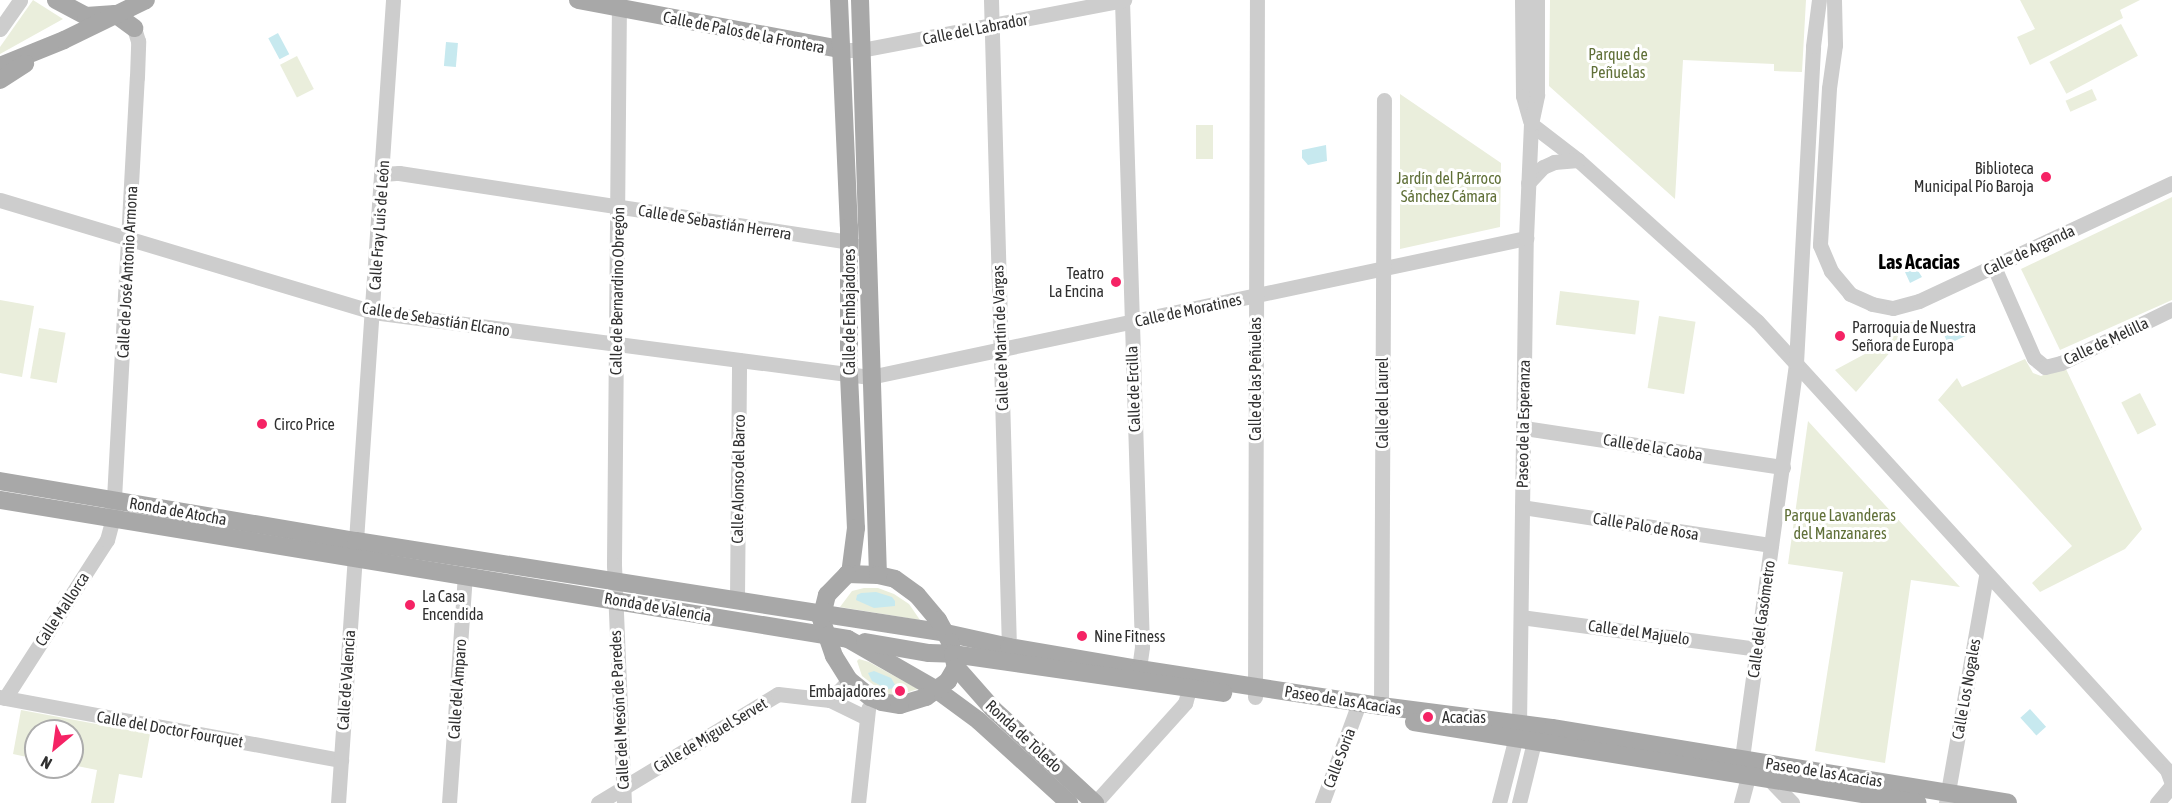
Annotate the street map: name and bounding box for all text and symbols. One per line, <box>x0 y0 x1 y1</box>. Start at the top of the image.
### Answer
street label: Calle de Palos de la Frontera <box>661 7 827 57</box>
street label: Calle del Labrador <box>921 9 1029 49</box>
park label: Parque de Peñuelas <box>1588 44 1648 82</box>
place label: Biblioteca Municipal Pío Baroja <box>1914 158 2034 196</box>
street label: Calle Fray Luis de León <box>365 159 393 291</box>
park label: Jardín del Párroco Sánchez Cámara <box>1396 168 1502 206</box>
marker: Biblioteca Municipal Pío Baroja <box>2039 170 2053 184</box>
street label: Calle de José Antonio Armona <box>113 185 141 359</box>
street label: Calle de Sebastián Herrera <box>637 200 793 244</box>
street label: Calle de Bernardino Obregón <box>606 207 628 375</box>
street label: Calle de Arganda <box>1980 221 2078 279</box>
street label: Calle de Embajadores <box>839 249 859 375</box>
district label: Las Acacias <box>1878 249 1960 273</box>
place label: Teatro La Encina <box>1049 263 1104 301</box>
street label: Calle de Martín de Vargas <box>988 265 1012 411</box>
marker: Teatro La Encina <box>1109 275 1123 289</box>
street label: Calle de Moratines <box>1133 289 1243 331</box>
street label: Calle de Sebastián Elcano <box>361 298 511 340</box>
street label: Calle de Melilla <box>2061 313 2151 369</box>
street label: Calle de las Peñuelas <box>1245 317 1265 441</box>
place label: Parroquia de Nuestra Señora de Europa <box>1852 317 1976 355</box>
marker: Parroquia de Nuestra Señora de Europa <box>1833 329 1847 343</box>
street label: Calle de Ercilla <box>1122 345 1144 433</box>
street label: Calle del Laurel <box>1372 357 1392 449</box>
street label: Paseo de la Esperanza <box>1512 360 1534 488</box>
place label: Circo Price <box>274 414 335 434</box>
street label: Calle Alonso del Barco <box>727 414 749 544</box>
marker: Circo Price <box>255 417 269 431</box>
street label: Calle de la Caoba <box>1602 430 1704 464</box>
street label: Ronda de Atocha <box>128 493 228 529</box>
park label: Parque Lavanderas del Manzanares <box>1784 505 1896 543</box>
street label: Calle Palo de Rosa <box>1592 508 1700 544</box>
street label: Calle del Gasómetro <box>1743 559 1779 679</box>
street label: Calle Mallorca <box>31 568 93 650</box>
place label: La Casa Encendida <box>422 586 484 624</box>
street label: Ronda de Valencia <box>603 588 713 626</box>
marker: La Casa Encendida <box>403 598 417 612</box>
street label: Calle del Majuelo <box>1587 615 1691 649</box>
place label: Nine Fitness <box>1094 626 1165 646</box>
street label: Calle de Valencia <box>333 629 359 731</box>
marker: Nine Fitness <box>1075 629 1089 643</box>
street label: Calle del Mesón de Paredes <box>605 630 633 790</box>
street label: Calle Los Nogales <box>1948 637 1984 741</box>
street label: Calle del Amparo <box>444 638 470 740</box>
place label: Embajadores <box>809 681 886 701</box>
street label: Paseo de las Acacias <box>1283 681 1403 719</box>
marker: Embajadores <box>891 682 909 700</box>
street label: Calle de Miguel Servet <box>650 694 770 776</box>
street label: Ronda de Toledo <box>982 696 1066 776</box>
street label: Calle del Doctor Fourquet <box>95 707 245 751</box>
place label: Acacias <box>1442 707 1486 727</box>
marker: Acacias <box>1419 708 1437 726</box>
north arrow <box>24 719 84 779</box>
street label: Calle Soria <box>1319 725 1359 791</box>
text: N <box>38 753 55 773</box>
street label: Paseo de las Acacias <box>1764 753 1884 791</box>

